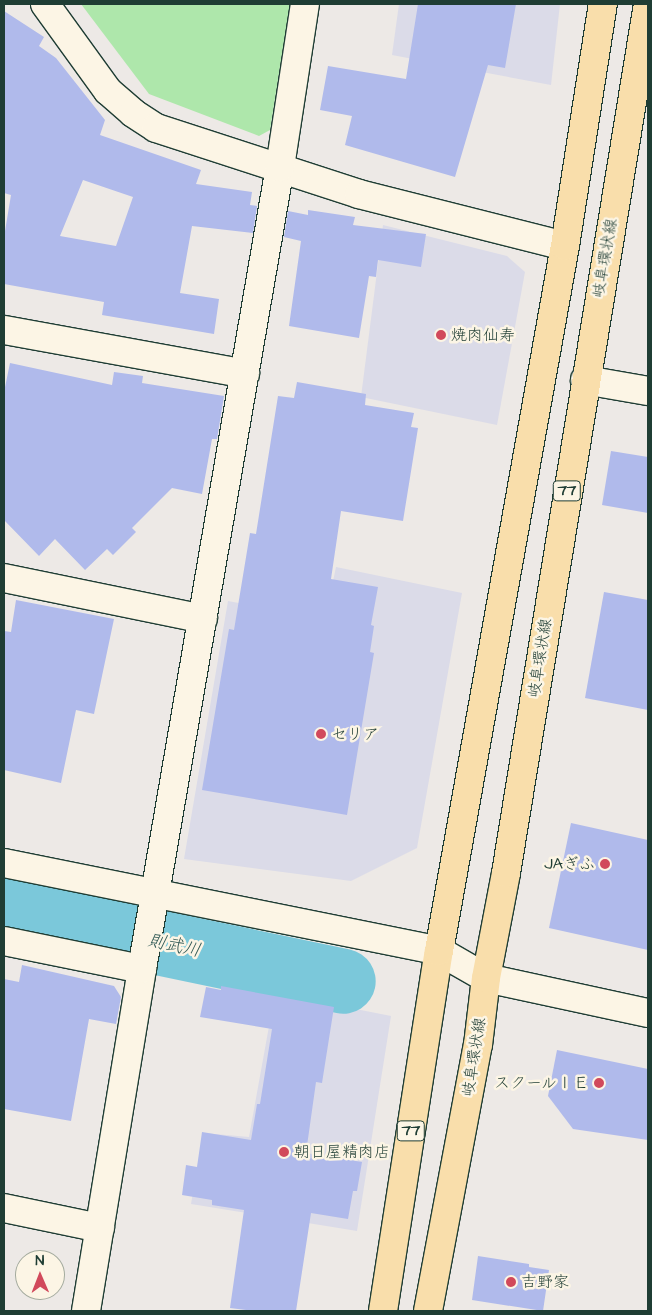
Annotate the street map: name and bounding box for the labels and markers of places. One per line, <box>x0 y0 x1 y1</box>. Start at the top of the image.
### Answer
place label: 焼肉仙寿 <box>451 325 515 345</box>
marker: 焼肉仙寿 <box>435 329 447 341</box>
place label: セリア <box>331 724 379 744</box>
marker: セリア <box>315 728 327 740</box>
place label: JAぎふ <box>544 854 595 874</box>
marker: JAぎふ <box>599 858 611 870</box>
place label: スクールＩＥ <box>493 1073 589 1093</box>
marker: スクールＩＥ <box>593 1077 605 1089</box>
place label: 朝日屋精肉店 <box>294 1142 390 1162</box>
marker: 朝日屋精肉店 <box>278 1146 290 1158</box>
place label: 吉野家 <box>521 1272 569 1292</box>
marker: 吉野家 <box>505 1276 517 1288</box>

